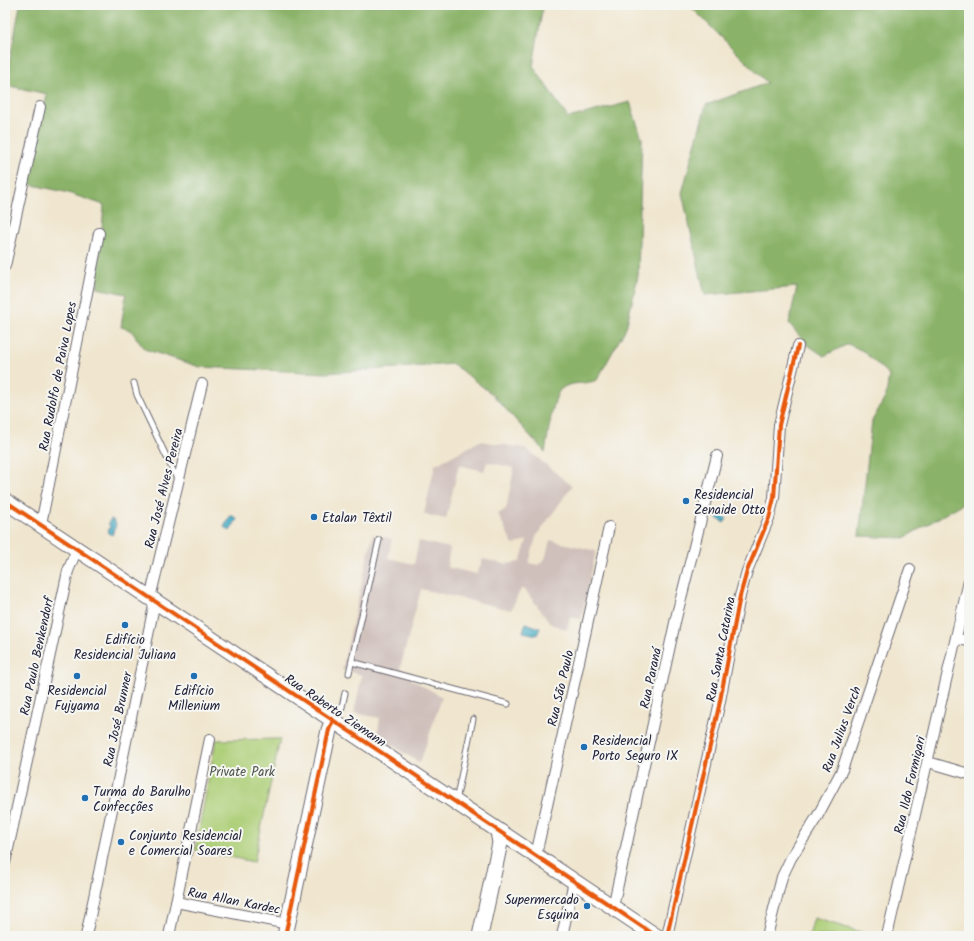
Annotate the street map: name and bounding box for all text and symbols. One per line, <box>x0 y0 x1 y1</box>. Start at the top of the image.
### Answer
street label: Rua Rudolfo de Paiva Lopes <box>34 299 83 453</box>
street label: Rua José Alves Pereira <box>139 426 190 551</box>
place label: Residencial Zenaide Otto <box>694 485 766 521</box>
marker: Residencial Zenaide Otto <box>681 496 691 506</box>
place label: Etalan Têxtil <box>322 508 392 529</box>
marker: Etalan Têxtil <box>309 512 319 522</box>
street label: Rua Paulo Benkendorf <box>15 594 60 717</box>
street label: Rua Santa Catarina <box>701 595 742 704</box>
marker: Edifício Residencial Juliana <box>120 620 130 630</box>
place label: Edifício Residencial Juliana <box>74 630 176 666</box>
street label: Rua Paraná <box>635 644 669 711</box>
street label: Rua São Paulo <box>542 648 580 729</box>
street label: Rua José Brunner <box>98 669 139 769</box>
street label: Rua Roberto Ziemann <box>280 669 390 753</box>
marker: Residencial Fujyama <box>72 671 82 681</box>
marker: Edifício Millenium <box>189 671 199 681</box>
place label: Residencial Fujyama <box>47 681 107 717</box>
place label: Edifício Millenium <box>168 681 220 717</box>
street label: Rua Julius Verch <box>817 683 868 776</box>
place label: Residencial Porto Seguro IX <box>592 731 679 767</box>
street label: Rua Ildo Formigari <box>889 733 932 836</box>
marker: Residencial Porto Seguro IX <box>579 742 589 752</box>
park label: Private Park <box>209 762 276 783</box>
place label: Turma do Barulho Confecções <box>93 782 191 818</box>
marker: Turma do Barulho Confecções <box>80 793 90 803</box>
place label: Conjunto Residencial e Comercial Soares <box>129 826 242 862</box>
marker: Conjunto Residencial e Comercial Soares <box>116 837 126 847</box>
street label: Rua Allan Kardec <box>186 882 282 921</box>
place label: Supermercado Esquina <box>505 890 579 926</box>
marker: Supermercado Esquina <box>582 901 592 911</box>

